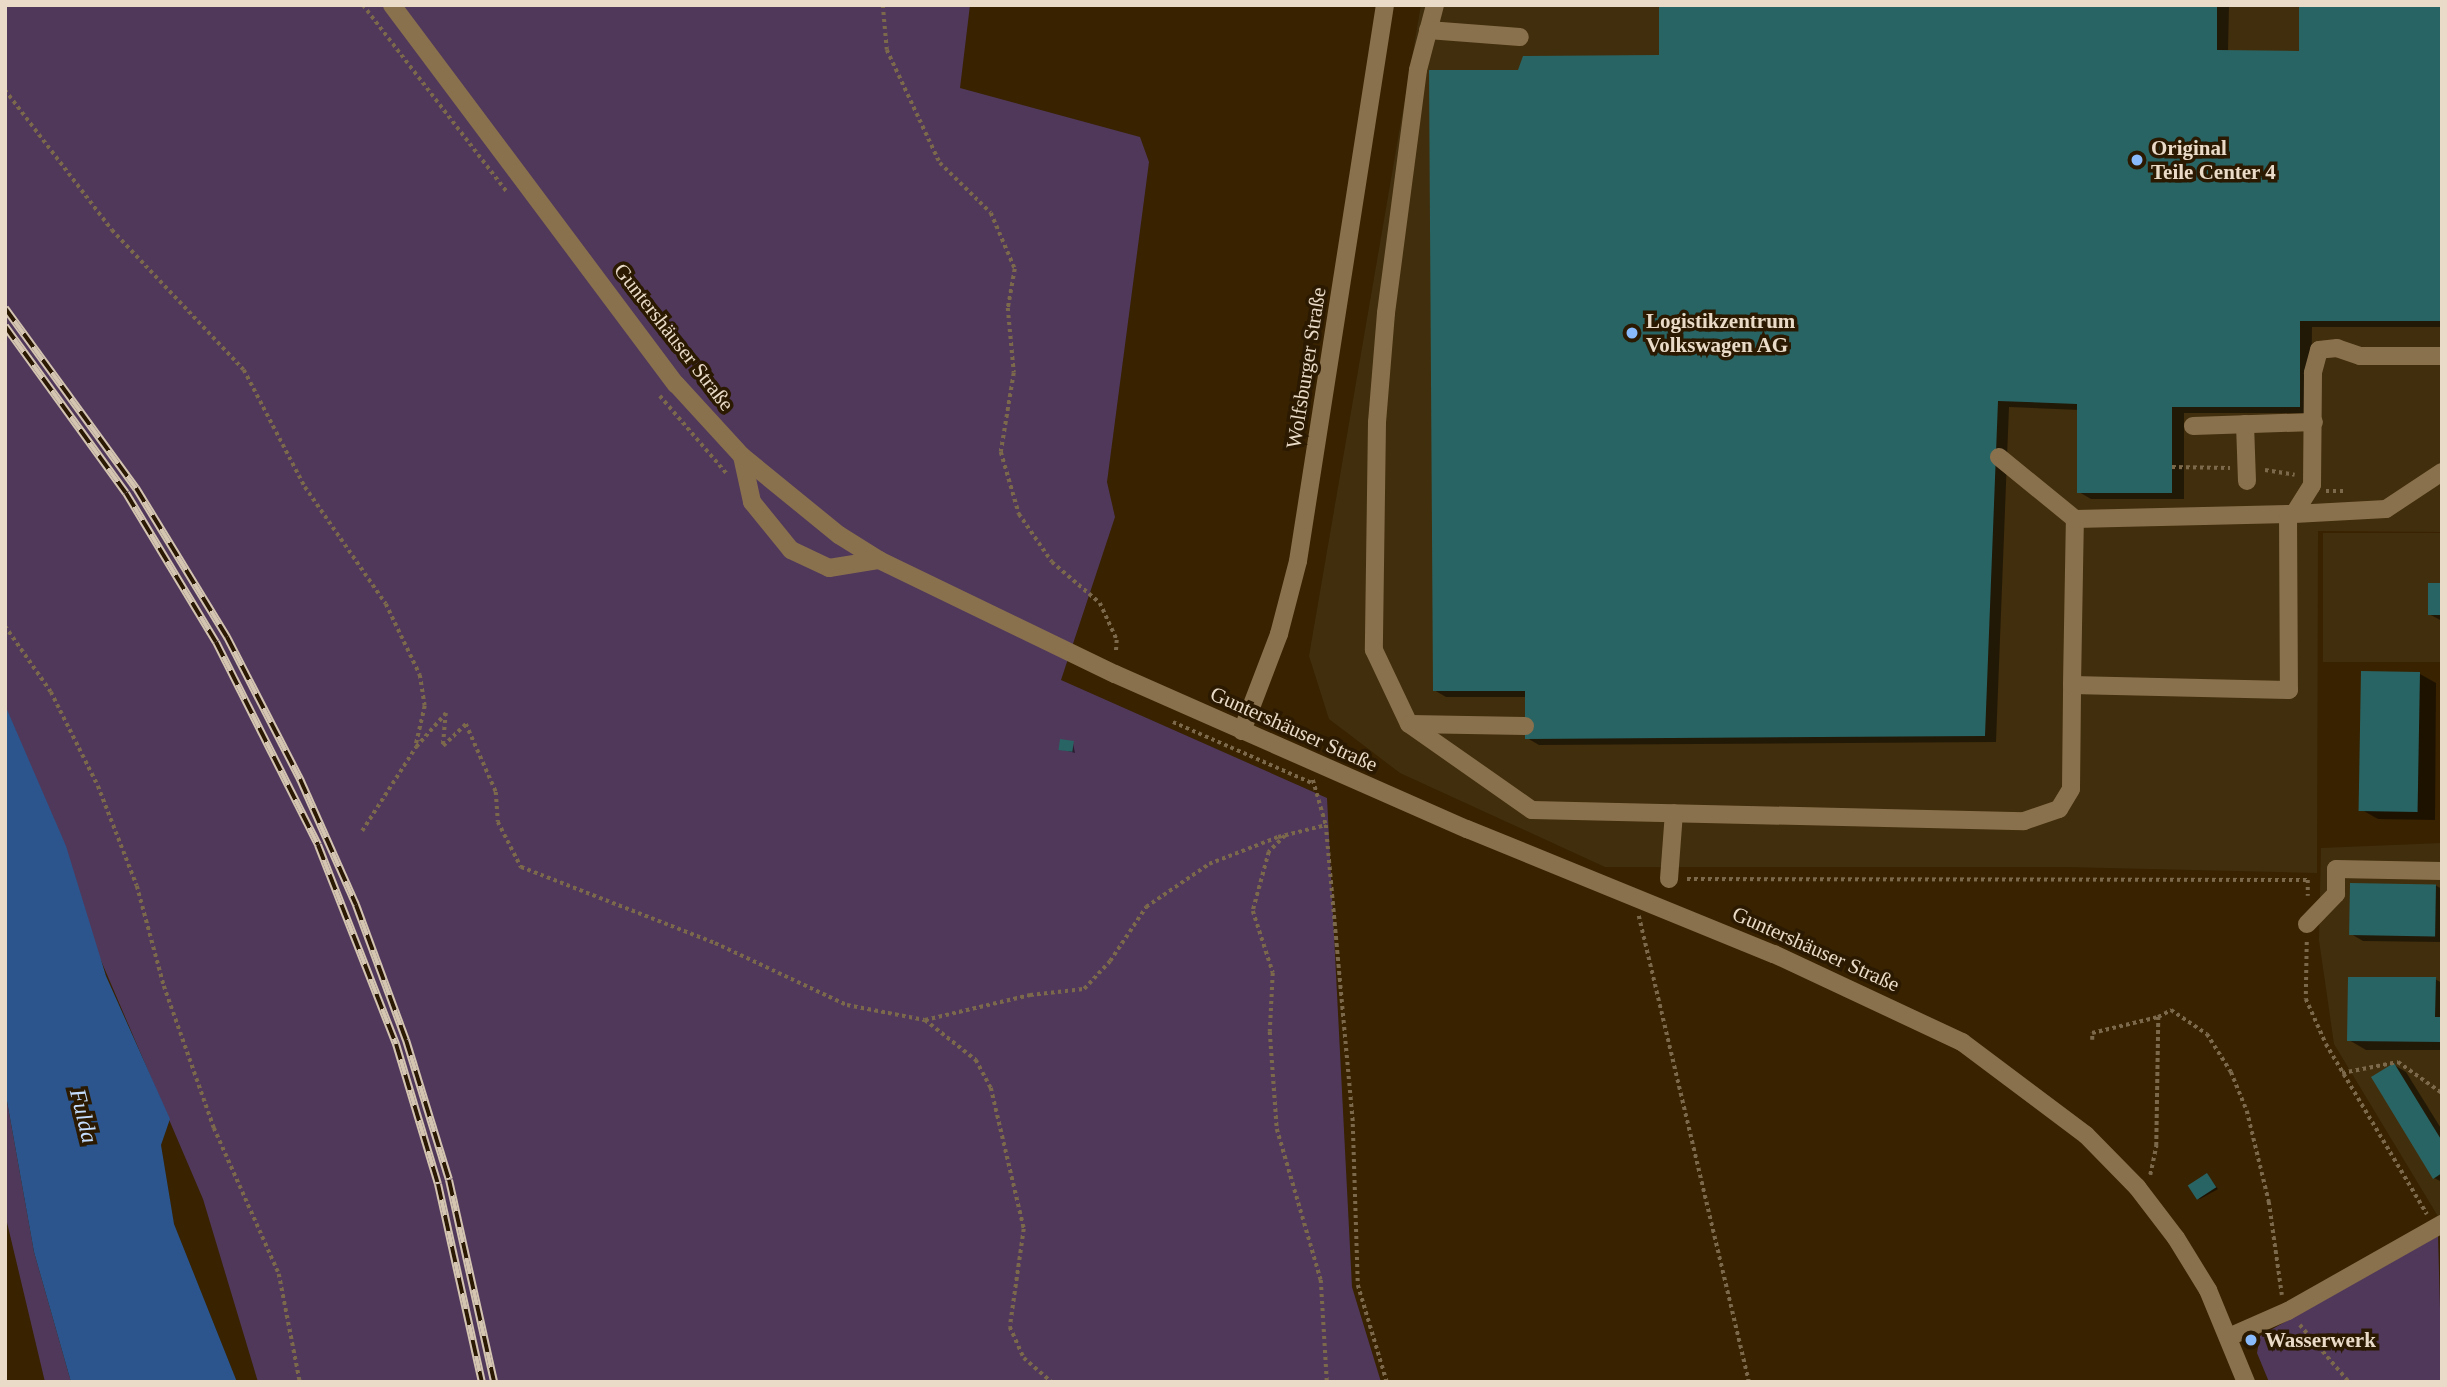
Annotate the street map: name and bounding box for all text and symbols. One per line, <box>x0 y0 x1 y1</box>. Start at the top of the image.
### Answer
place label: Original Teile Center 4 <box>2151 135 2276 185</box>
marker: Original Teile Center 4 <box>2129 152 2145 168</box>
street label: Guntershäuser Straße <box>609 258 739 416</box>
street label: Wolfsburger Straße <box>1281 286 1331 450</box>
place label: Logistikzentrum Volkswagen AG <box>1646 308 1795 358</box>
marker: Logistikzentrum Volkswagen AG <box>1624 325 1640 341</box>
street label: Guntershäuser Straße <box>1207 681 1381 777</box>
street label: Guntershäuser Straße <box>1729 901 1903 997</box>
water label: Fulda <box>63 1086 103 1146</box>
place label: Wasserwerk <box>2265 1327 2376 1353</box>
marker: Wasserwerk <box>2243 1332 2259 1348</box>

